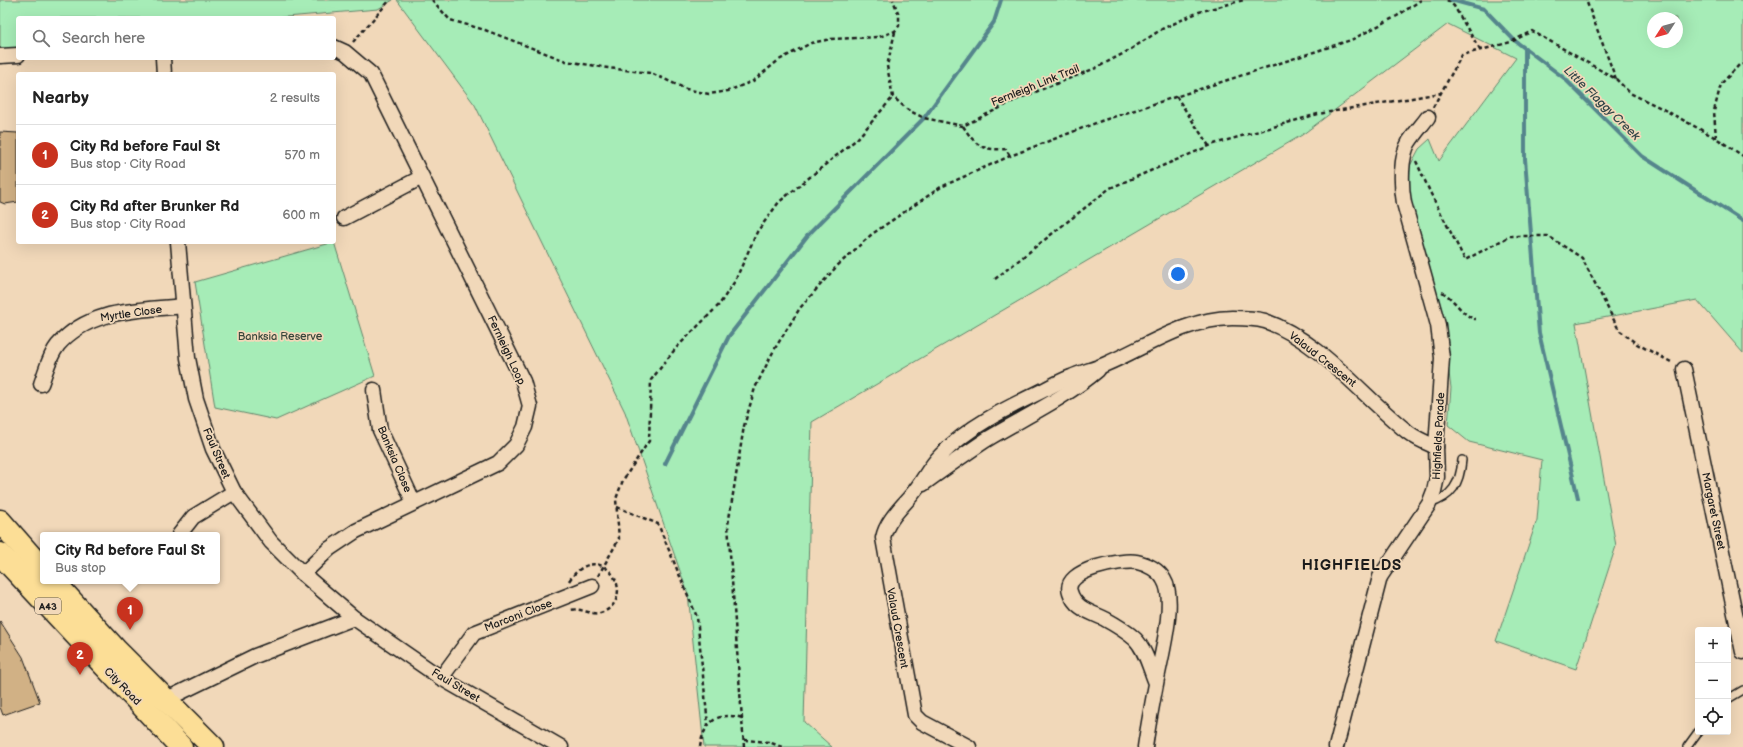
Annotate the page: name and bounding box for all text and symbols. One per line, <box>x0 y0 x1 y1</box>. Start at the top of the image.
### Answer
north arrow <box>1647 12 1683 48</box>
search box <box>16 16 336 60</box>
icon: search <box>30 27 52 49</box>
text: Search here <box>62 29 145 48</box>
street label: Fernleigh Link Trail <box>989 62 1081 109</box>
water label: Little Flaggy Creek <box>1560 63 1644 144</box>
text: Nearby <box>32 88 89 108</box>
text: 2 results <box>270 90 320 106</box>
text: City Rd before Faul St <box>70 137 220 156</box>
text: 1 <box>42 147 48 163</box>
text: 570 m <box>284 147 320 163</box>
text: Bus stop · City Road <box>70 156 186 172</box>
text: City Rd after Brunker Rd <box>70 197 239 216</box>
text: 2 <box>41 207 49 223</box>
text: 600 m <box>283 207 320 223</box>
text: Bus stop · City Road <box>70 216 186 232</box>
your location <box>1168 264 1188 284</box>
street label: Myrtle Close <box>99 303 163 324</box>
street label: Fernleigh Loop <box>485 314 528 387</box>
street label: Valaud Crescent <box>1287 329 1359 390</box>
park label: Banksia Reserve <box>238 330 323 343</box>
street label: Highfields Parade <box>1430 392 1447 480</box>
street label: Banksia Close <box>375 424 415 495</box>
street label: Faul Street <box>200 426 233 481</box>
street label: Margaret Street <box>1699 471 1728 552</box>
popup <box>40 532 220 584</box>
text: City Rd before Faul St <box>55 541 205 560</box>
district label: HIGHFIELDS <box>1302 556 1402 575</box>
text: Bus stop <box>55 560 106 576</box>
street label: Valaud Crescent <box>884 587 911 670</box>
street label: Marconi Close <box>482 596 554 634</box>
pin: 1 <box>117 597 143 630</box>
road number: A43 <box>35 598 61 614</box>
map controls <box>1695 627 1731 735</box>
button: + <box>1695 627 1731 663</box>
pin: 2 <box>67 642 93 675</box>
button: − <box>1695 663 1731 699</box>
street label: City Road <box>101 665 144 708</box>
street label: Faul Street <box>429 666 483 705</box>
button: locate <box>1695 699 1731 735</box>

